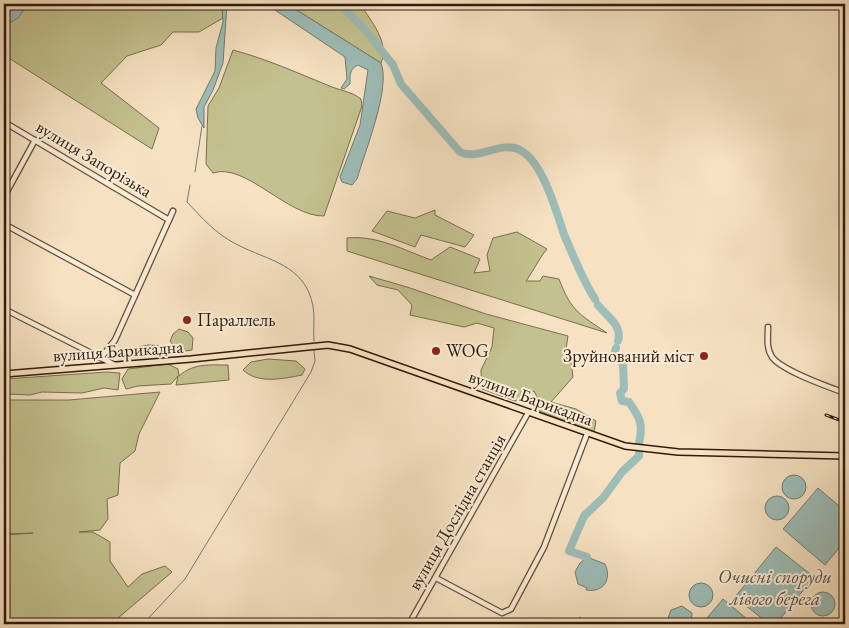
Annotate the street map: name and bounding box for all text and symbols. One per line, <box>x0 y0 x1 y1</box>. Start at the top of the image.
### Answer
street label: вулиця Запорізька <box>32 115 157 203</box>
place label: Параллель <box>197 308 276 331</box>
marker: Параллель <box>181 314 193 326</box>
street label: вулиця Барикадна <box>52 334 185 367</box>
place label: WOG <box>446 339 489 362</box>
place label: Зруйнований міст <box>563 344 695 367</box>
marker: WOG <box>430 345 442 357</box>
marker: Зруйнований міст <box>698 350 710 362</box>
street label: вулиця Барикадна <box>466 364 597 431</box>
street label: вулиця Дослідна станція <box>402 429 511 594</box>
water label: Очисні споруди лівого берега <box>718 564 832 611</box>

